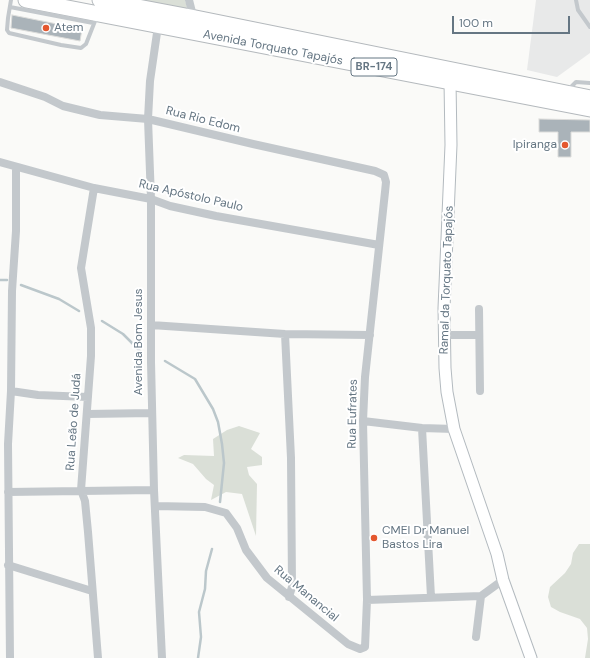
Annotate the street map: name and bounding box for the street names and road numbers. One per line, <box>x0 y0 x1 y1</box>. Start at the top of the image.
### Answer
street label: Avenida Torquato Tapajós <box>202 27 344 69</box>
road number: BR-174 <box>351 58 397 76</box>
street label: Rua Rio Edom <box>164 104 242 136</box>
street label: Rua Apóstolo Paulo <box>137 177 245 215</box>
street label: Ramal da Torquato Tapajós <box>437 205 457 355</box>
street label: Avenida Bom Jesus <box>132 288 146 396</box>
street label: Rua Leão de Judá <box>63 373 85 471</box>
street label: Rua Eufrates <box>345 379 361 449</box>
street label: Rua Manancial <box>271 563 341 625</box>

